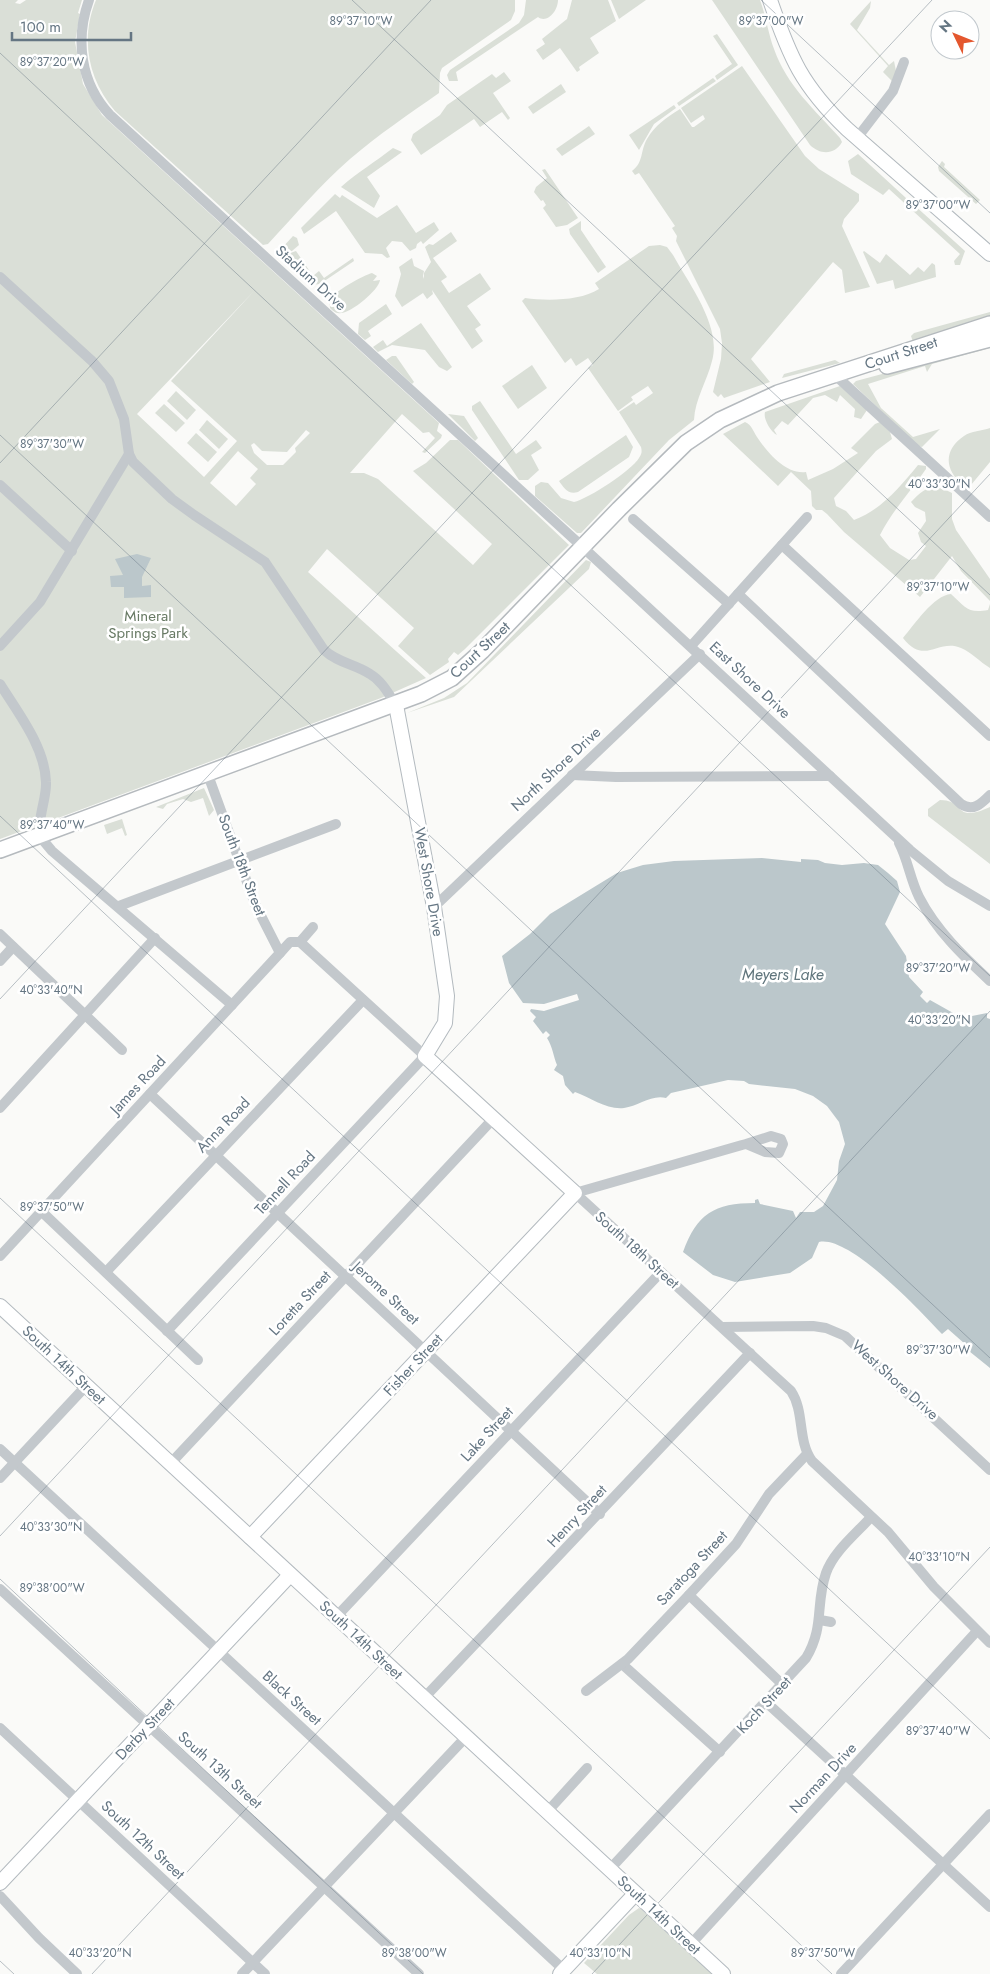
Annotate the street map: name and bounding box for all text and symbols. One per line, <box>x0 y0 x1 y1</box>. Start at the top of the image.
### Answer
scale bar <box>12 10 131 42</box>
north arrow <box>930 10 980 60</box>
text: 89°37'10"W <box>330 12 393 30</box>
text: 89°37'00"W <box>739 12 803 30</box>
text: N <box>934 15 957 37</box>
text: 100 m <box>20 16 61 38</box>
text: 89°37'20"W <box>20 53 84 71</box>
text: 89°37'00"W <box>906 196 970 214</box>
street label: Stadium Drive <box>271 240 352 316</box>
street label: Court Street <box>862 331 941 375</box>
text: 89°37'30"W <box>20 435 84 453</box>
text: 40°33'30"N <box>908 475 970 493</box>
text: 89°37'10"W <box>907 578 970 596</box>
park label: Mineral Springs Park <box>108 605 188 644</box>
street label: Court Street <box>445 616 515 684</box>
street label: East Shore Drive <box>704 636 796 724</box>
street label: North Shore Drive <box>506 721 606 817</box>
street label: South 18th Street <box>213 811 272 919</box>
text: 89°37'40"W <box>20 816 84 834</box>
street label: West Shore Drive <box>409 826 449 938</box>
text: 89°37'20"W <box>906 959 970 977</box>
water label: Meyers Lake <box>742 963 824 986</box>
text: 40°33'40"N <box>19 981 83 999</box>
text: 40°33'20"N <box>908 1011 970 1029</box>
street label: James Road <box>104 1051 171 1121</box>
street label: Anna Road <box>191 1092 255 1158</box>
street label: Tennell Road <box>250 1146 320 1220</box>
text: 89°37'50"W <box>20 1198 84 1216</box>
street label: South 18th Street <box>590 1206 684 1294</box>
street label: Jerome Street <box>346 1255 425 1330</box>
street label: Loretta Street <box>264 1265 336 1341</box>
street label: South 14th Street <box>17 1320 111 1410</box>
street label: Fisher Street <box>378 1329 448 1401</box>
street label: West Shore Drive <box>847 1335 944 1425</box>
text: 89°37'30"W <box>906 1341 970 1359</box>
street label: Lake Street <box>456 1401 519 1466</box>
street label: Henry Street <box>542 1479 612 1552</box>
text: 40°33'30"N <box>20 1518 82 1536</box>
street label: Saratoga Street <box>651 1525 733 1610</box>
text: 40°33'10"N <box>908 1548 970 1566</box>
text: 89°38'00"W <box>19 1579 85 1597</box>
street label: South 14th Street <box>314 1595 408 1685</box>
street label: Black Street <box>257 1665 327 1731</box>
street label: Koch Street <box>732 1671 797 1739</box>
street label: Derby Street <box>110 1693 180 1765</box>
text: 89°37'40"W <box>906 1722 970 1740</box>
street label: South 13th Street <box>173 1726 267 1814</box>
street label: Norman Drive <box>784 1738 862 1818</box>
street label: South 12th Street <box>96 1795 190 1885</box>
street label: South 14th Street <box>612 1870 706 1960</box>
text: 40°33'20"N <box>69 1944 131 1962</box>
text: 89°38'00"W <box>381 1944 447 1962</box>
text: 40°33'10"N <box>569 1944 631 1962</box>
text: 89°37'50"W <box>791 1944 855 1962</box>

